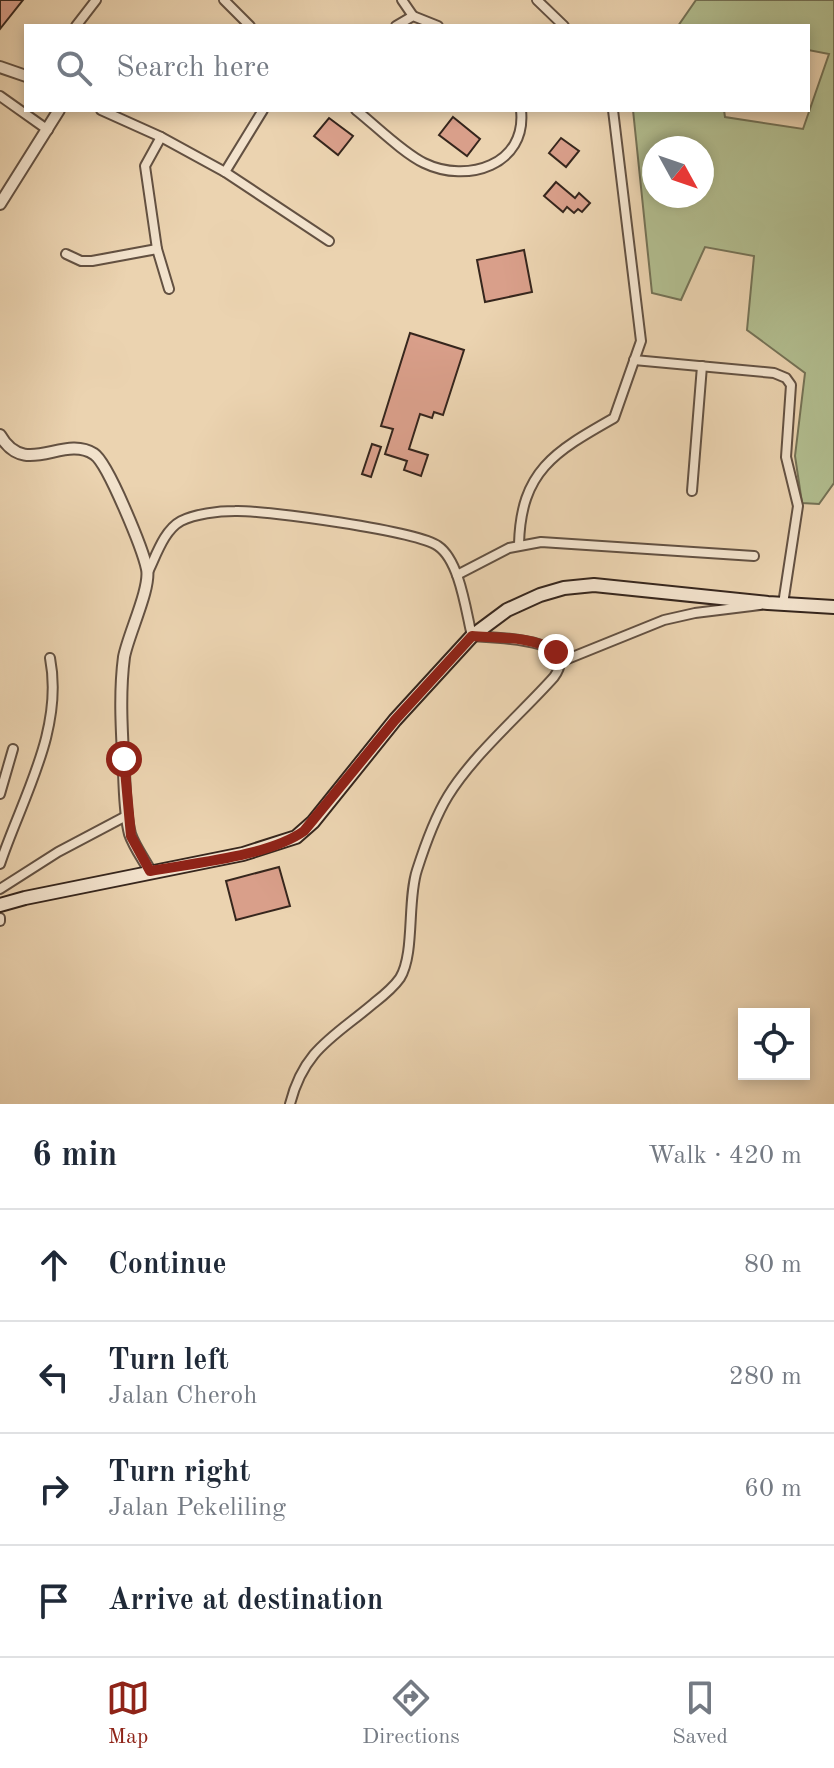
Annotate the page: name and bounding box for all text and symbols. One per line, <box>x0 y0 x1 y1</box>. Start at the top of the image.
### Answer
search box <box>24 24 810 112</box>
icon: search <box>52 46 96 90</box>
text: Search here <box>116 53 270 83</box>
north arrow <box>642 136 714 208</box>
route end <box>538 634 574 670</box>
route start <box>106 741 142 777</box>
map controls <box>738 1008 810 1080</box>
button: locate <box>738 1008 810 1080</box>
text: 6 min <box>32 1139 117 1173</box>
text: Walk · 420 m <box>648 1143 802 1169</box>
icon: ahead <box>32 1243 76 1287</box>
text: Continue <box>108 1250 227 1280</box>
text: 80 m <box>744 1252 802 1278</box>
text: Turn left <box>108 1346 229 1376</box>
icon: left <box>32 1355 76 1399</box>
text: 280 m <box>729 1364 802 1390</box>
text: Jalan Cheroh <box>108 1383 257 1409</box>
text: Turn right <box>108 1458 250 1488</box>
icon: right <box>32 1467 76 1511</box>
text: 60 m <box>744 1476 802 1502</box>
text: Jalan Pekeliling <box>108 1495 286 1521</box>
icon: arrive <box>32 1579 76 1623</box>
text: Arrive at destination <box>108 1586 383 1616</box>
tab: Map <box>106 1676 150 1751</box>
tab: Directions <box>362 1676 460 1751</box>
tab: Saved <box>672 1676 728 1751</box>

